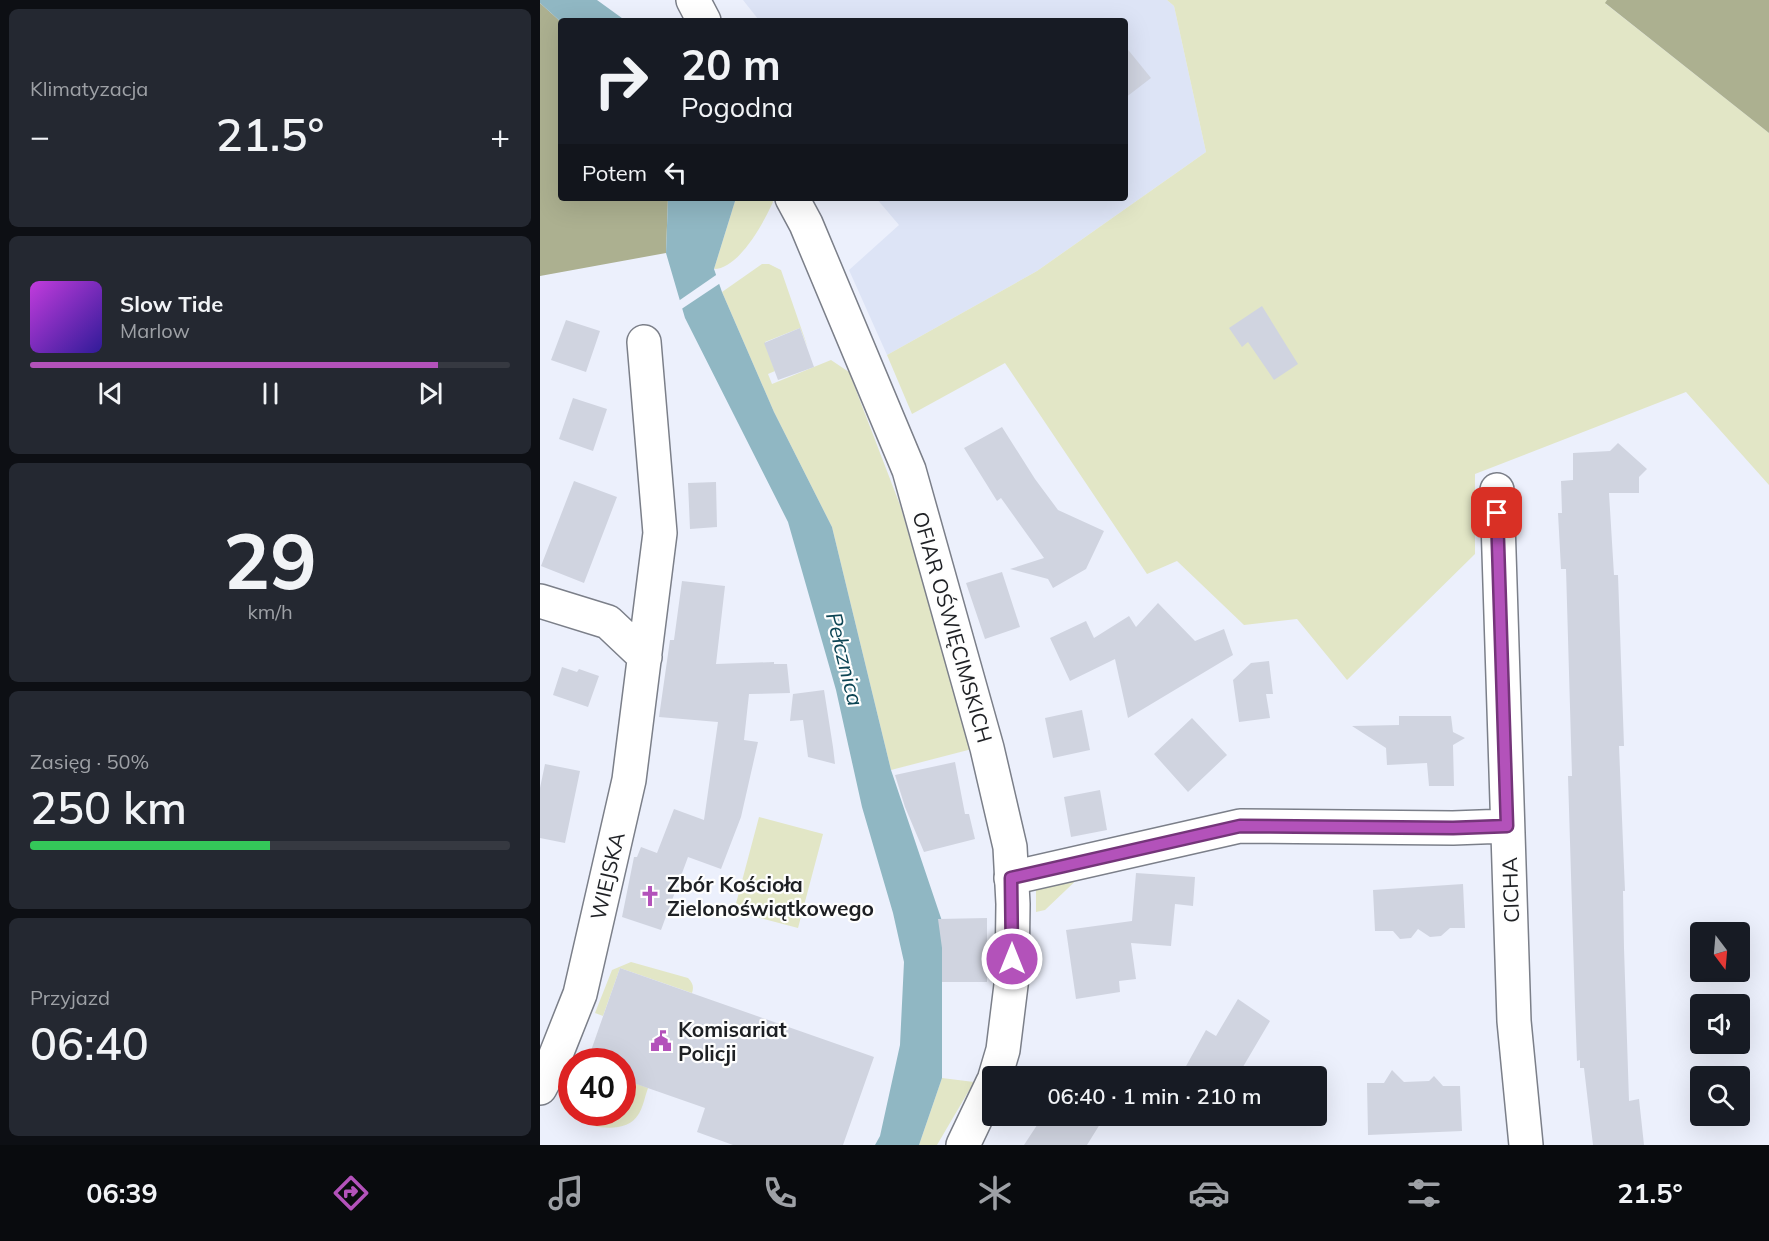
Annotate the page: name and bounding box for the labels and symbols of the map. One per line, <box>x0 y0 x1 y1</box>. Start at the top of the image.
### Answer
pin <box>1471 487 1522 538</box>
street label: OFIAR OŚWIĘCIMSKICH <box>908 508 998 746</box>
water label: Pełcznica <box>820 609 870 709</box>
street label: WIEJSKA <box>584 829 630 922</box>
street label: CICHA <box>1496 856 1524 923</box>
place label: Zbór Kościoła Zielonoświątkowego <box>667 871 874 921</box>
church icon: Zbór Kościoła Zielonoświątkowego <box>638 884 662 908</box>
north arrow <box>1690 922 1750 982</box>
position arrow <box>980 927 1044 991</box>
place label: Komisariat Policji <box>678 1016 787 1066</box>
public building icon: Komisariat Policji <box>649 1029 673 1053</box>
speed limit sign: 40 <box>558 1048 636 1126</box>

